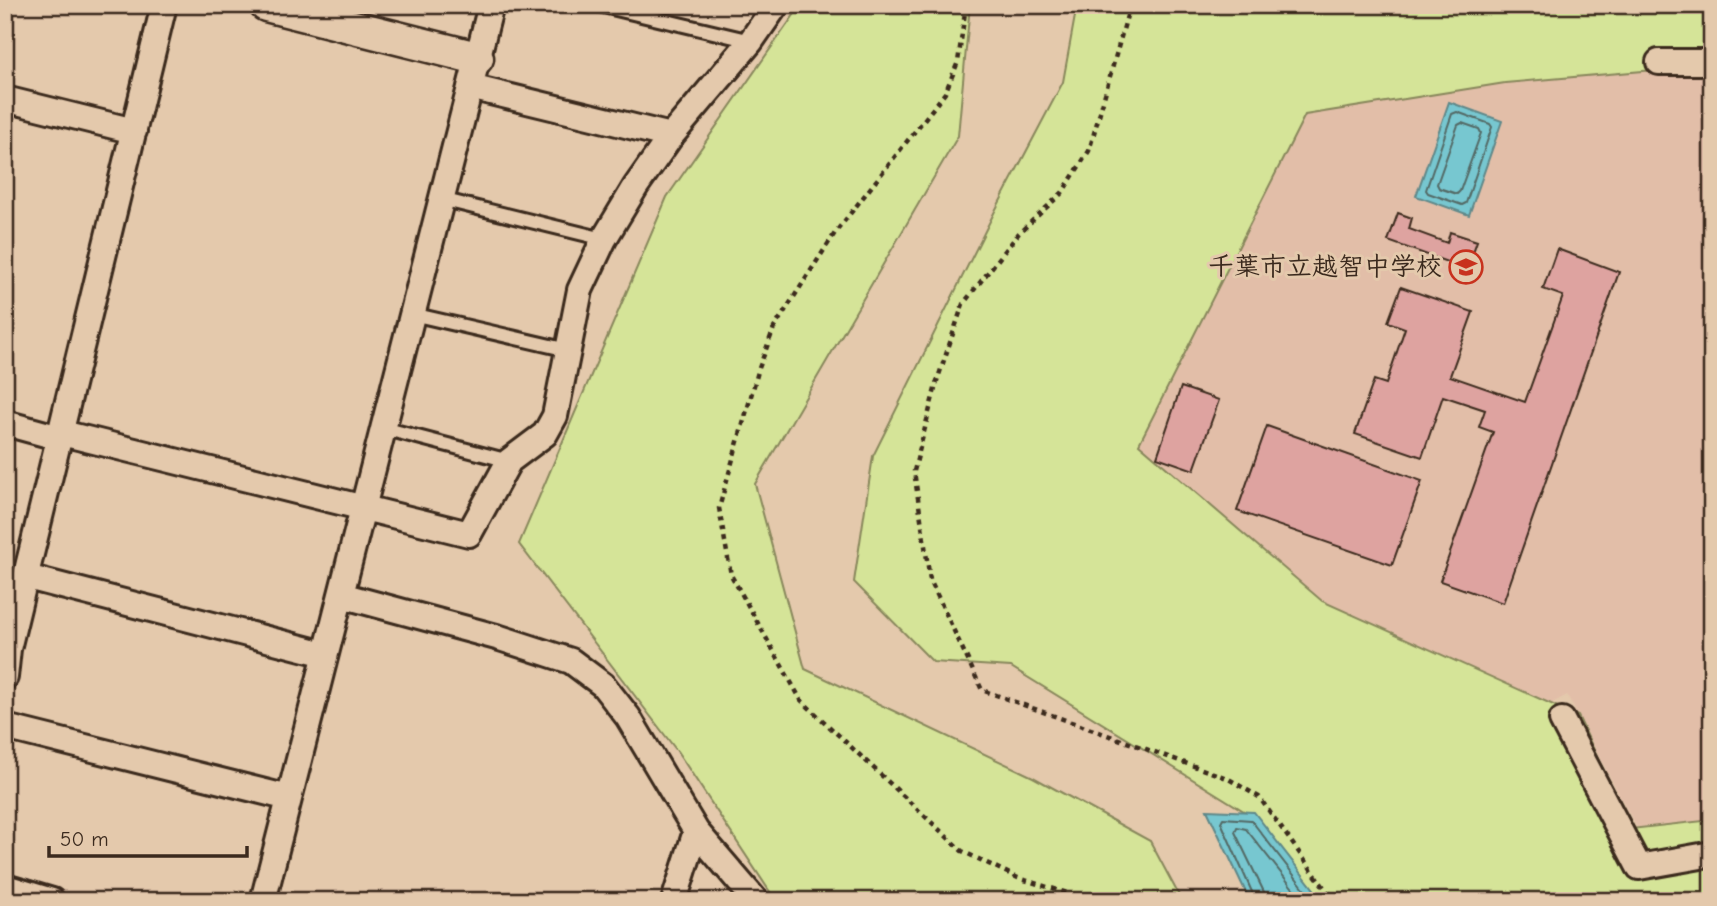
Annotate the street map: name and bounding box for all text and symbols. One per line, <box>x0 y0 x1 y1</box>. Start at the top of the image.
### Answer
school or university icon: 千葉市立越智中学校 <box>1447 248 1485 286</box>
place label: 千葉市立越智中学校 <box>1208 252 1442 282</box>
scale bar <box>49 815 247 859</box>
text: 50 m <box>60 827 109 851</box>

